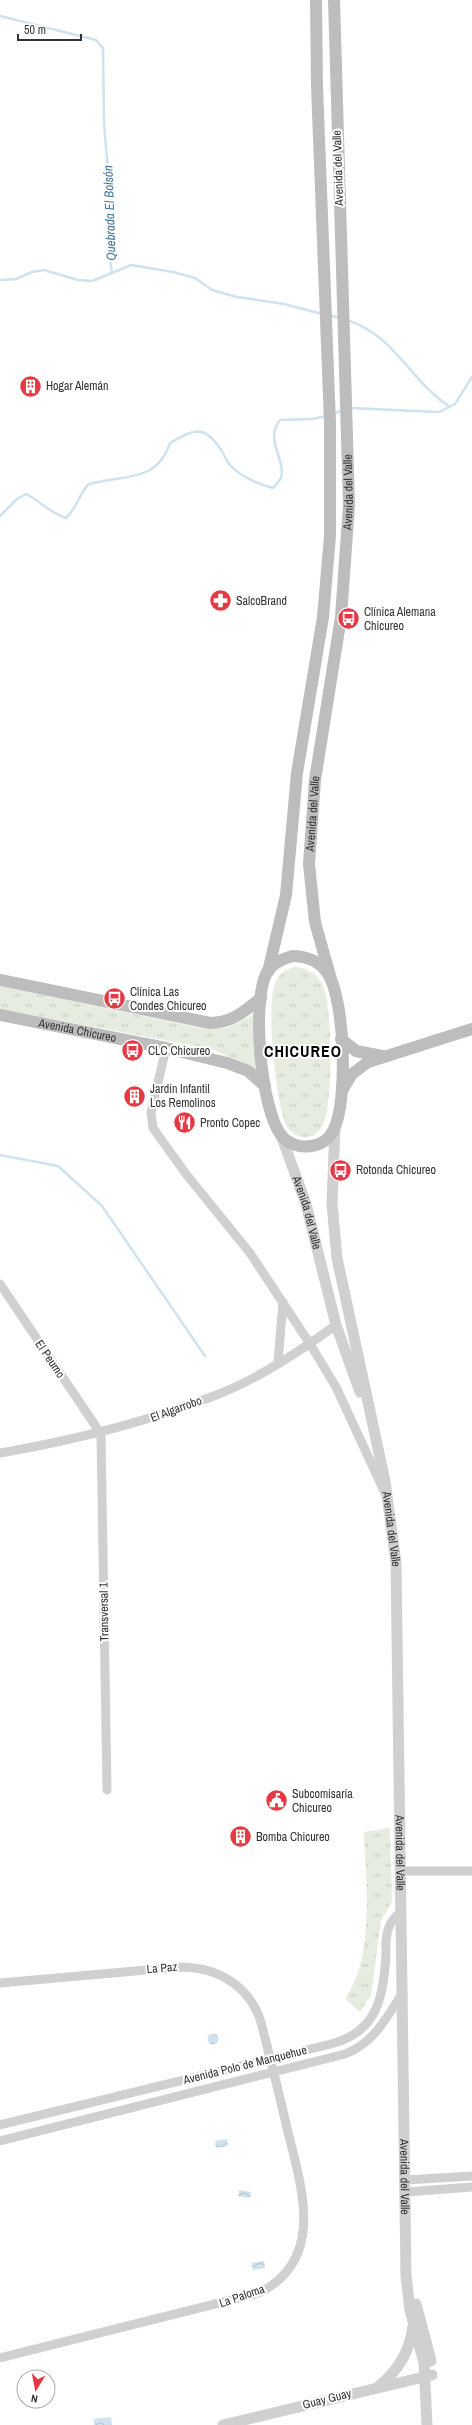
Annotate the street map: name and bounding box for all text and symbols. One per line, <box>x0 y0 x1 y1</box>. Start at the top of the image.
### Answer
scale bar <box>18 16 81 42</box>
text: 50 m <box>24 22 46 38</box>
street label: Avenida del Valle <box>329 130 347 207</box>
water label: Quebrada El Bolsón <box>99 165 120 261</box>
building icon: Hogar Alemán <box>18 373 44 399</box>
place label: Hogar Alemán <box>46 378 108 394</box>
street label: Avenida del Valle <box>339 454 357 532</box>
pharmacy icon: SalcoBrand <box>208 588 234 614</box>
place label: SalcoBrand <box>236 593 287 609</box>
place label: Clínica Alemana Chicureo <box>364 604 436 634</box>
bus stop icon: Clínica Alemana Chicureo <box>336 606 362 632</box>
street label: Avenida del Valle <box>302 775 324 853</box>
place label: Clínica Las Condes Chicureo <box>130 984 207 1014</box>
bus stop icon: Clínica Las Condes Chicureo <box>102 986 128 1012</box>
street label: Avenida Chicureo <box>36 1015 118 1046</box>
bus stop icon: CLC Chicureo <box>119 1038 145 1064</box>
district label: CHICUREO <box>264 1040 342 1062</box>
place label: CLC Chicureo <box>148 1043 210 1059</box>
place label: Jardín Infantil Los Remolinos <box>150 1081 216 1111</box>
building icon: Jardín Infantil Los Remolinos <box>122 1083 148 1109</box>
restaurant icon: Pronto Copec <box>171 1110 197 1136</box>
place label: Pronto Copec <box>200 1115 260 1131</box>
bus stop icon: Rotonda Chicureo <box>328 1157 354 1183</box>
place label: Rotonda Chicureo <box>356 1162 436 1178</box>
street label: Avenida del Valle <box>288 1173 325 1251</box>
street label: El Peumo <box>31 1337 69 1381</box>
street label: El Algarrobo <box>148 1392 204 1426</box>
street label: Avenida del Valle <box>378 1490 404 1567</box>
street label: Transversal 1 <box>95 1582 113 1642</box>
place label: Subcomisaría Chicureo <box>292 1786 353 1816</box>
public building icon: Subcomisaría Chicureo <box>263 1788 289 1814</box>
street label: Avenida del Valle <box>392 1814 409 1891</box>
building icon: Bomba Chicureo <box>228 1824 254 1850</box>
place label: Bomba Chicureo <box>256 1829 330 1845</box>
street label: La Paz <box>146 1959 178 1977</box>
street label: Avenida Polo de Manquehue <box>181 2042 308 2088</box>
street label: Avenida del Valle <box>396 2138 413 2215</box>
street label: La Paloma <box>217 2281 267 2311</box>
north arrow <box>16 2369 56 2409</box>
street label: Guay Guay <box>301 2385 353 2413</box>
text: N <box>30 2391 39 2406</box>

